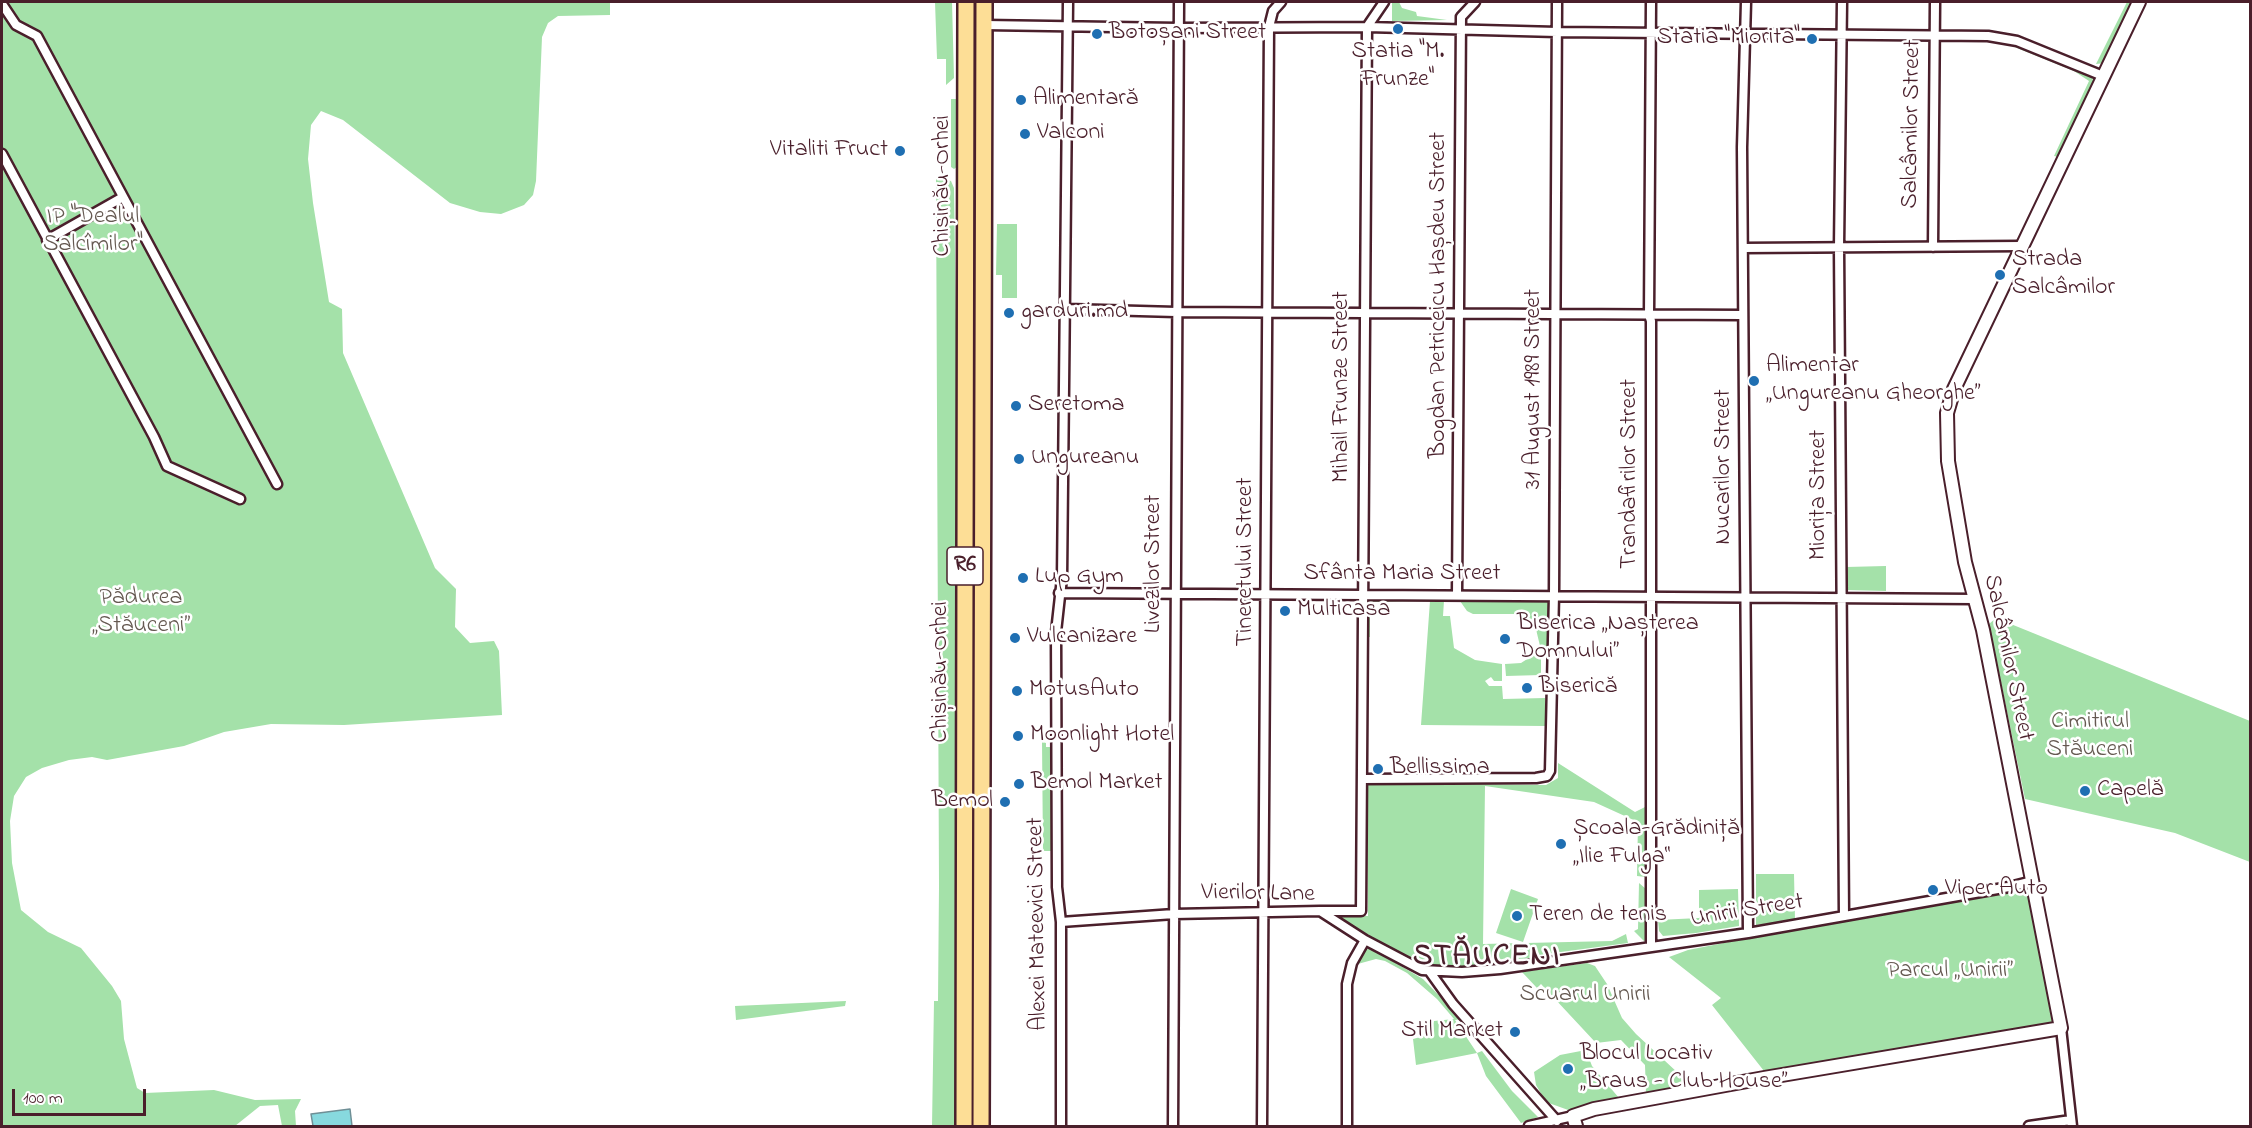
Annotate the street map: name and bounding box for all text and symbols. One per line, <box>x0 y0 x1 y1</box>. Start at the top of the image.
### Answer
place label: Botoșani Street <box>1109 20 1266 48</box>
marker: Statia "M. Frunze" <box>1391 22 1405 36</box>
place label: Statia "Miorita" <box>1657 25 1800 53</box>
marker: Botoșani Street <box>1090 27 1104 41</box>
marker: Statia "Miorita" <box>1805 32 1819 46</box>
place label: Statia "M. Frunze" <box>1352 39 1444 95</box>
street label: Salcâmilor Street <box>1897 39 1929 209</box>
place label: Alimentară <box>1033 86 1138 114</box>
marker: Alimentară <box>1014 93 1028 107</box>
street label: Chișinău-Orhei <box>930 115 958 257</box>
place label: Valconi <box>1037 120 1105 148</box>
marker: Valconi <box>1018 127 1032 141</box>
street label: Bogdan Petriceicu Hașdeu Street <box>1426 132 1454 458</box>
place label: Vitaliti Fruct <box>770 137 888 165</box>
marker: Vitaliti Fruct <box>893 144 907 158</box>
park label: IP "Dealul Salcîmilor" <box>43 204 143 260</box>
place label: Strada Salcâmilor <box>2012 247 2115 303</box>
marker: Strada Salcâmilor <box>1993 268 2007 282</box>
street label: 31 August 1989 Street <box>1521 289 1549 489</box>
street label: Mihail Frunze Street <box>1329 291 1357 483</box>
place label: garduri.md <box>1021 299 1128 327</box>
marker: garduri.md <box>1002 306 1016 320</box>
place label: Alimentar „Ungureanu Gheorghe” <box>1766 353 1980 409</box>
marker: Alimentar „Ungureanu Gheorghe” <box>1747 374 1761 388</box>
street label: Trandafirilor Street <box>1617 379 1645 569</box>
street label: Nucarilor Street <box>1711 389 1739 545</box>
place label: Seretoma <box>1028 392 1124 420</box>
marker: Seretoma <box>1009 399 1023 413</box>
street label: Miorița Street <box>1806 430 1834 560</box>
place label: Ungureanu <box>1031 445 1139 473</box>
marker: Ungureanu <box>1012 452 1026 466</box>
street label: Tineretului Street <box>1233 477 1261 647</box>
street label: Livezilor Street <box>1141 495 1169 633</box>
road number: R6 <box>947 547 983 585</box>
street label: Sfânta Maria Street <box>1303 561 1501 589</box>
place label: Lup Gym <box>1035 564 1124 592</box>
marker: Lup Gym <box>1016 571 1030 585</box>
street label: Salcâmilor Street <box>1975 572 2039 744</box>
park label: Pădurea „Stăuceni” <box>92 585 190 641</box>
place label: Multicasa <box>1297 597 1390 625</box>
street label: Chișinău-Orhei <box>928 601 956 743</box>
marker: Multicasa <box>1278 604 1292 618</box>
place label: Biserica „Nașterea Domnului” <box>1517 611 1699 667</box>
place label: Vulcanizare <box>1027 624 1137 652</box>
marker: Vulcanizare <box>1008 631 1022 645</box>
marker: Biserica „Nașterea Domnului” <box>1498 632 1512 646</box>
place label: Biserică <box>1539 674 1617 702</box>
place label: MotusAuto <box>1029 677 1139 705</box>
marker: Biserică <box>1520 681 1534 695</box>
marker: MotusAuto <box>1010 684 1024 698</box>
park label: Cimitirul Stăuceni <box>2047 709 2133 765</box>
place label: Moonlight Hotel <box>1030 722 1174 750</box>
marker: Moonlight Hotel <box>1011 729 1025 743</box>
place label: Bellissima <box>1390 755 1490 783</box>
marker: Bellissima <box>1371 762 1385 776</box>
place label: Bemol Market <box>1031 770 1163 798</box>
marker: Bemol Market <box>1012 777 1026 791</box>
place label: Capelă <box>2097 777 2163 805</box>
marker: Capelă <box>2078 784 2092 798</box>
place label: Bemol <box>932 788 993 816</box>
marker: Bemol <box>998 795 1012 809</box>
place label: Școala-Grădiniță „Ilie Fulga“ <box>1573 816 1739 872</box>
street label: Alexei Mateevici Street <box>1023 817 1055 1031</box>
marker: Școala-Grădiniță „Ilie Fulga“ <box>1554 837 1568 851</box>
place label: Viper Auto <box>1945 876 2048 904</box>
street label: Vierilor Lane <box>1201 880 1315 910</box>
marker: Viper Auto <box>1926 883 1940 897</box>
street label: Unirii Street <box>1689 889 1805 935</box>
place label: Teren de tenis <box>1529 902 1667 930</box>
marker: Teren de tenis <box>1510 909 1524 923</box>
district label: STĂUCENI <box>1413 941 1561 977</box>
park label: Parcul „Unirii” <box>1887 958 2013 986</box>
park label: Scuarul Unirii <box>1519 982 1651 1010</box>
place label: Stil Market <box>1401 1018 1503 1046</box>
marker: Stil Market <box>1508 1025 1522 1039</box>
place label: Blocul Locativ „Braus - Club House” <box>1580 1041 1787 1097</box>
marker: Blocul Locativ „Braus - Club House” <box>1561 1062 1575 1076</box>
scale bar <box>15 1077 148 1115</box>
text: 100 m <box>23 1086 63 1112</box>

